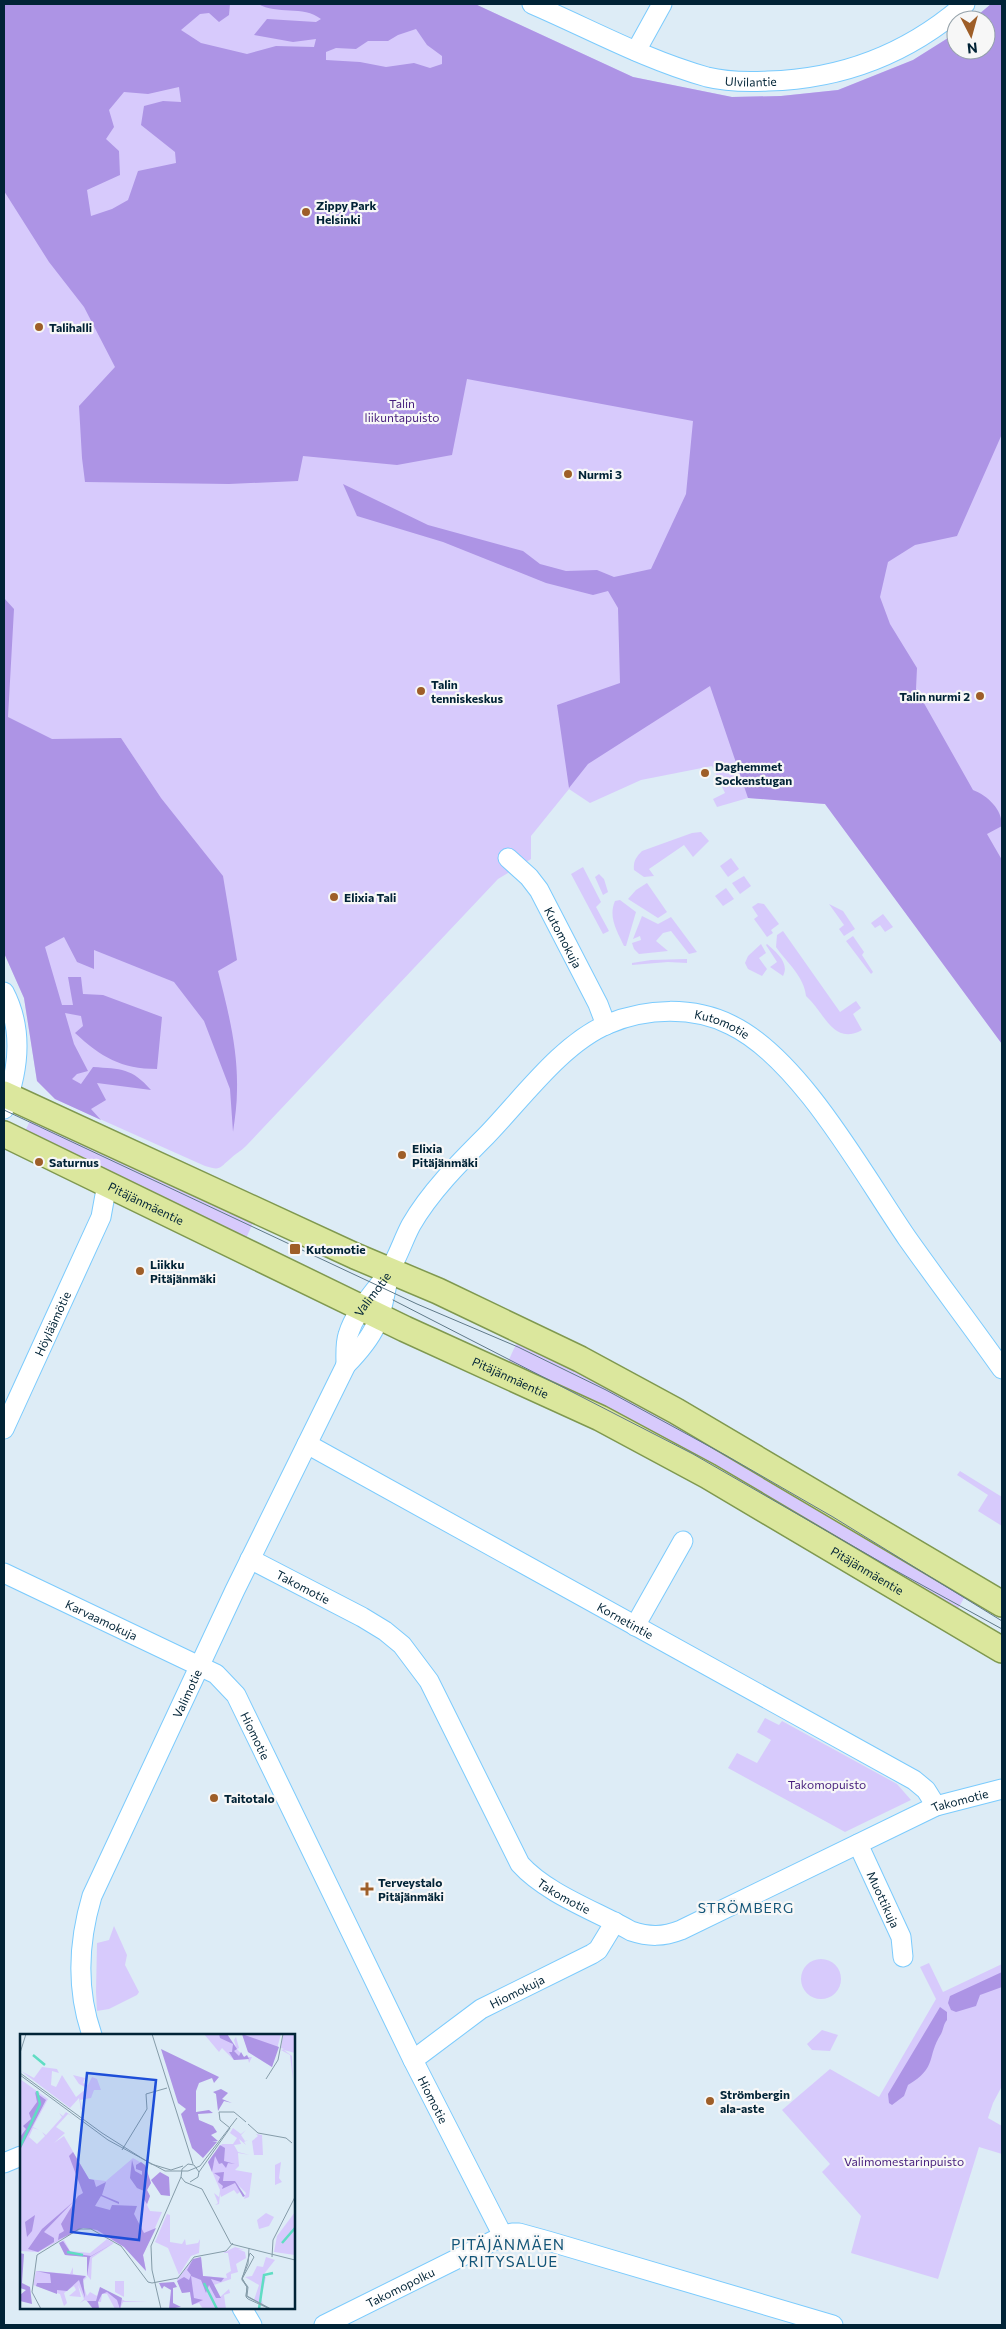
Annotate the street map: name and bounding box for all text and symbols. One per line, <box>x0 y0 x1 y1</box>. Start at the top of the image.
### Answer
north arrow <box>946 10 996 60</box>
text: N <box>966 39 979 57</box>
street label: Ulvilantie <box>724 73 777 89</box>
place label: Zippy Park Helsinki <box>316 198 377 226</box>
marker: Zippy Park Helsinki <box>300 206 312 218</box>
place label: Talihalli <box>49 320 92 334</box>
marker: Talihalli <box>33 321 45 333</box>
park label: Talin liikuntapuisto <box>365 396 439 424</box>
place label: Nurmi 3 <box>578 467 622 481</box>
marker: Nurmi 3 <box>562 468 574 480</box>
place label: Talin tenniskeskus <box>431 677 503 705</box>
marker: Talin tenniskeskus <box>415 685 427 697</box>
place label: Talin nurmi 2 <box>899 689 970 703</box>
marker: Talin nurmi 2 <box>974 690 986 702</box>
place label: Daghemmet Sockenstugan <box>715 759 792 787</box>
marker: Daghemmet Sockenstugan <box>699 767 711 779</box>
place label: Elixia Tali <box>344 890 396 904</box>
marker: Elixia Tali <box>328 891 340 903</box>
street label: Kutomokuja <box>542 904 585 970</box>
street label: Kutomotie <box>693 1006 752 1041</box>
place label: Elixia Pitäjänmäki <box>412 1141 478 1169</box>
marker: Elixia Pitäjänmäki <box>396 1149 408 1161</box>
place label: Saturnus <box>49 1155 99 1169</box>
marker: Saturnus <box>33 1156 45 1168</box>
street label: Pitäjänmäentie <box>106 1179 186 1227</box>
marker: Kutomotie <box>288 1242 302 1256</box>
place label: Kutomotie <box>306 1242 366 1256</box>
place label: Liikku Pitäjänmäki <box>150 1257 216 1285</box>
marker: Liikku Pitäjänmäki <box>134 1265 146 1277</box>
street label: Valimotie <box>351 1269 393 1319</box>
street label: Höyläämötie <box>31 1289 73 1358</box>
street label: Pitäjänmäentie <box>470 1354 551 1401</box>
street label: Pitäjänmäentie <box>828 1543 906 1597</box>
street label: Takomotie <box>274 1567 332 1606</box>
street label: Karvaamokuja <box>63 1596 140 1643</box>
street label: Kornetintie <box>595 1599 656 1641</box>
street label: Valimotie <box>169 1667 204 1720</box>
street label: Hiomotie <box>238 1710 273 1762</box>
park label: Takomopuisto <box>788 1777 866 1791</box>
street label: Takomotie <box>929 1786 990 1814</box>
place label: Taitotalo <box>224 1791 275 1805</box>
marker: Taitotalo <box>208 1792 220 1804</box>
street label: Muottikuja <box>864 1869 903 1930</box>
place label: Terveystalo Pitäjänmäki <box>378 1875 444 1903</box>
street label: Takomotie <box>535 1875 593 1916</box>
marker: Terveystalo Pitäjänmäki <box>360 1882 374 1896</box>
district label: STRÖMBERG <box>698 1899 794 1916</box>
street label: Hiomokuja <box>487 1972 547 2011</box>
inset map <box>20 2034 295 2309</box>
street label: Hiomotie <box>415 2074 451 2126</box>
place label: Strömbergin ala-aste <box>720 2087 790 2115</box>
marker: Strömbergin ala-aste <box>704 2095 716 2107</box>
park label: Valimomestarinpuisto <box>844 2154 964 2168</box>
district label: PITÄJÄNMÄEN YRITYSALUE <box>451 2235 565 2270</box>
street label: Takomopolku <box>364 2264 437 2310</box>

